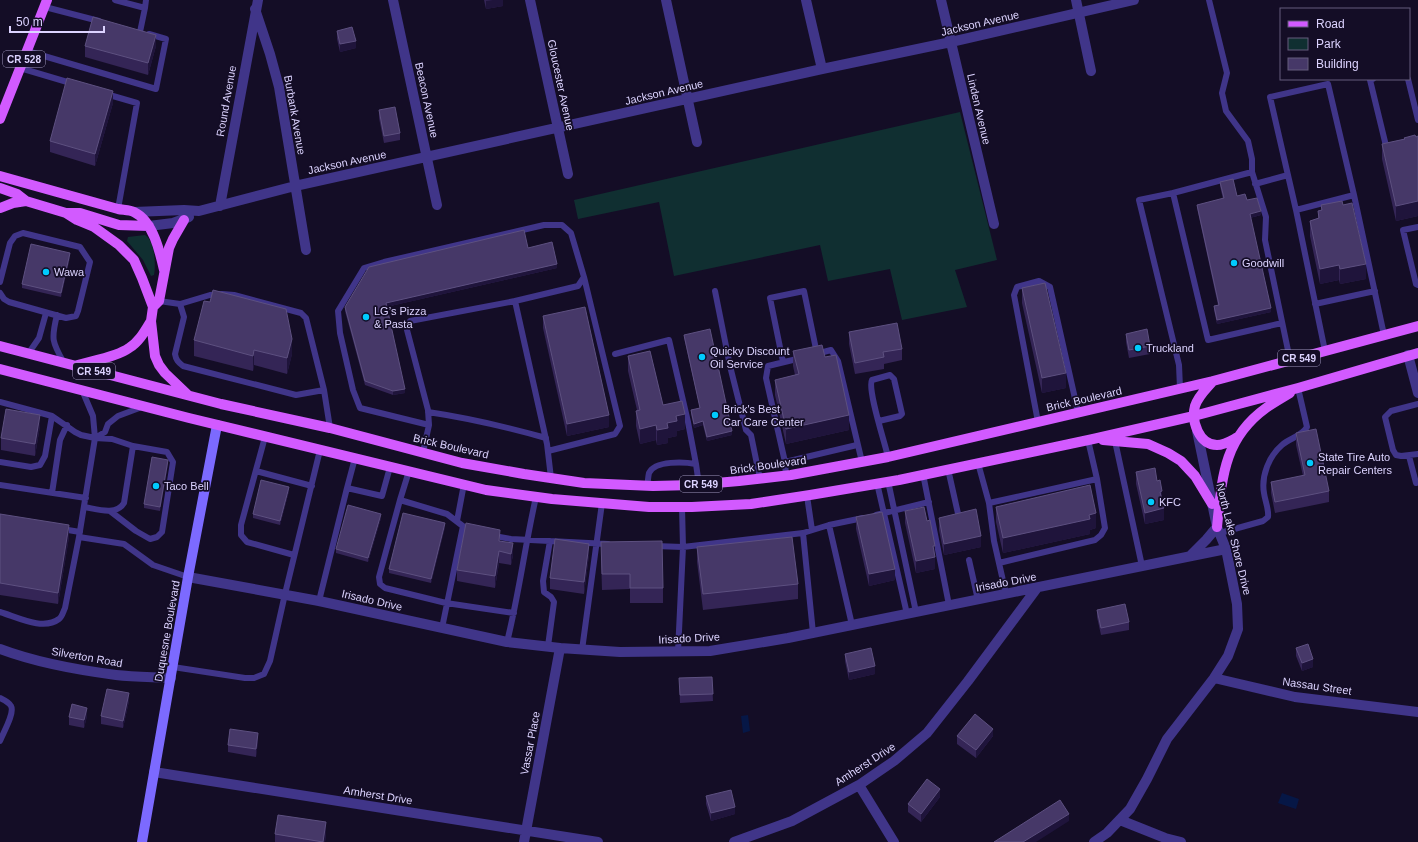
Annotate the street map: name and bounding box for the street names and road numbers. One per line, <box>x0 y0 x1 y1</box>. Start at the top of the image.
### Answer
street label: Jackson Avenue <box>940 8 1020 38</box>
street label: Gloucester Avenue <box>545 38 577 132</box>
road number: CR 528 <box>3 51 45 67</box>
street label: Beacon Avenue <box>413 61 441 139</box>
street label: Round Avenue <box>214 65 238 137</box>
street label: Linden Avenue <box>965 72 993 146</box>
street label: Burbank Avenue <box>282 74 308 156</box>
street label: Jackson Avenue <box>624 77 704 107</box>
street label: Jackson Avenue <box>307 148 387 176</box>
road number: CR 549 <box>1278 350 1320 366</box>
road number: CR 549 <box>73 363 115 379</box>
street label: Brick Boulevard <box>1045 384 1123 414</box>
street label: Brick Boulevard <box>412 431 490 461</box>
street label: Brick Boulevard <box>729 454 807 476</box>
road number: CR 549 <box>680 476 722 492</box>
street label: North Lake Shore Drive <box>1214 482 1254 596</box>
street label: Irisado Drive <box>975 570 1037 594</box>
street label: Duquesne Boulevard <box>152 579 182 683</box>
street label: Irisado Drive <box>341 587 403 613</box>
street label: Irisado Drive <box>658 630 720 646</box>
street label: Silverton Road <box>50 645 124 669</box>
street label: Nassau Street <box>1282 675 1352 697</box>
street label: Vassar Place <box>518 710 542 776</box>
street label: Amherst Drive <box>833 740 897 788</box>
street label: Amherst Drive <box>343 784 413 806</box>

